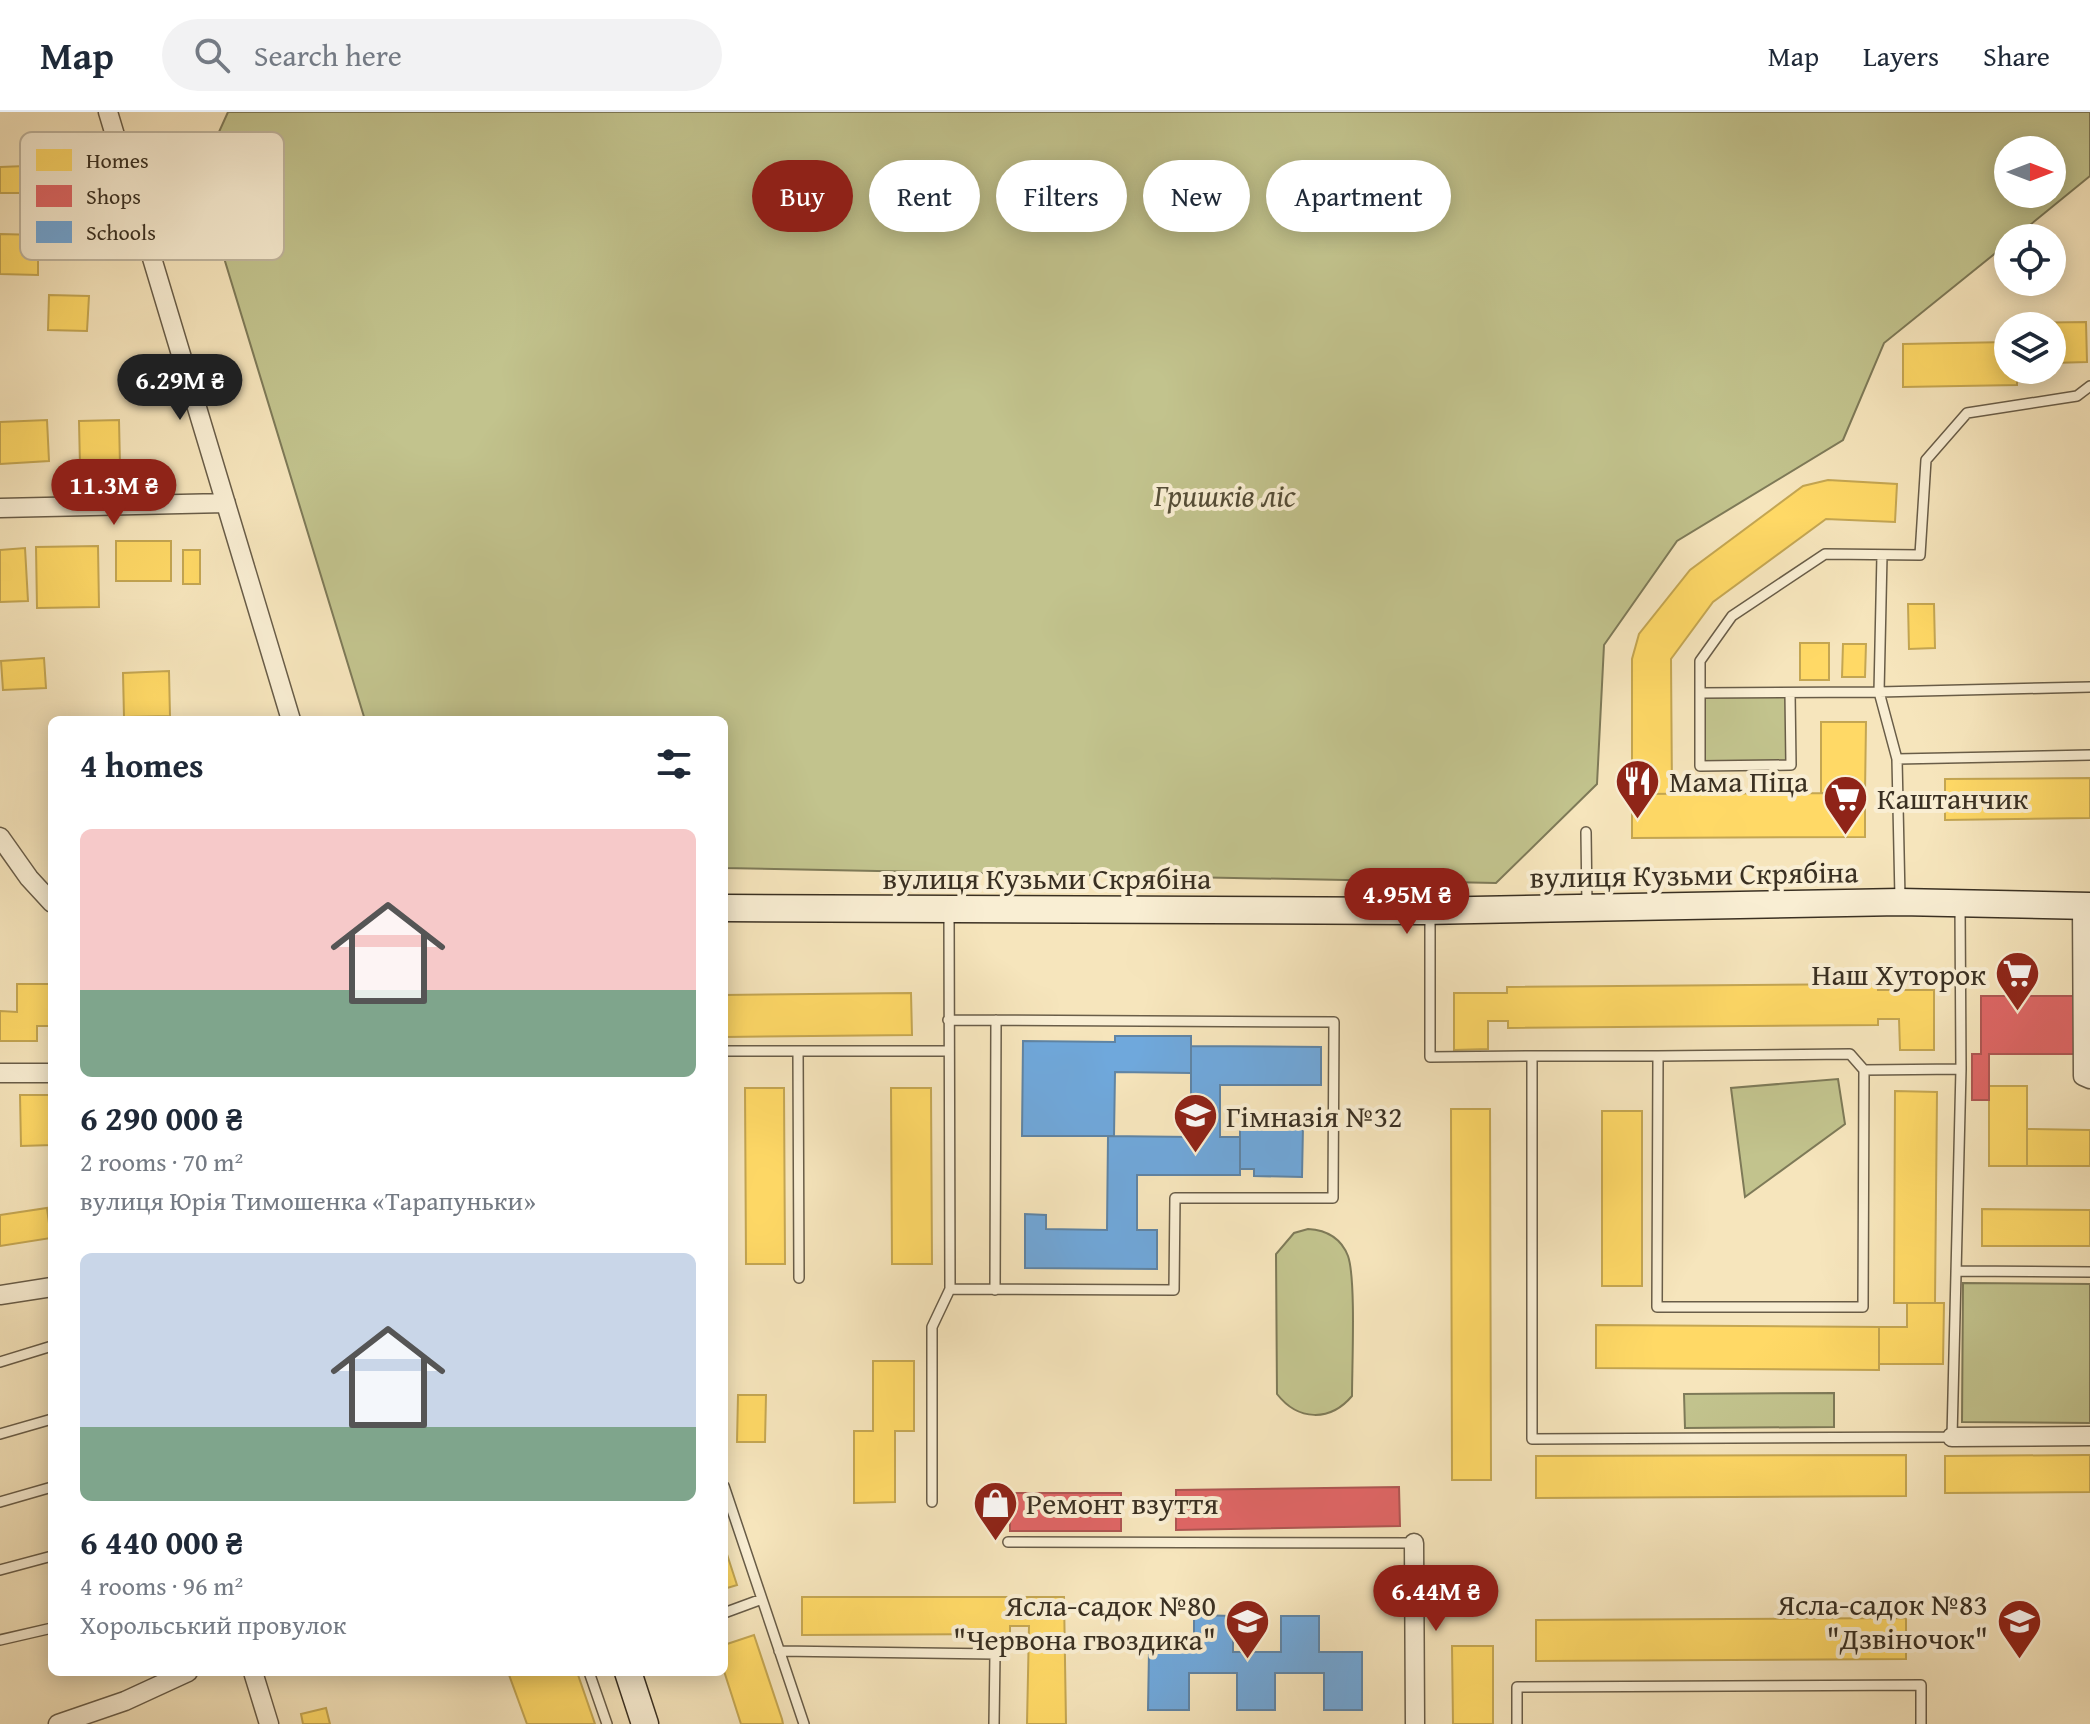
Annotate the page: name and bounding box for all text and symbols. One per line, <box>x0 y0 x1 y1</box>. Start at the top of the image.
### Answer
search box <box>162 19 722 91</box>
text: Map <box>40 27 114 83</box>
icon: search <box>190 33 234 77</box>
text: Search here <box>254 33 402 77</box>
text: Map <box>1768 35 1819 76</box>
text: Layers <box>1863 35 1939 76</box>
text: Share <box>1983 35 2050 76</box>
legend <box>20 132 284 260</box>
north arrow <box>1994 136 2066 208</box>
map controls <box>1994 136 2066 384</box>
text: Homes <box>86 144 149 176</box>
chip: Buy <box>752 160 853 232</box>
chip: Rent <box>869 160 980 232</box>
chip: Filters <box>996 160 1127 232</box>
chip: New <box>1143 160 1250 232</box>
chip: Apartment <box>1266 160 1451 232</box>
text: Shops <box>86 180 141 212</box>
text: Schools <box>86 216 156 248</box>
button: locate <box>1994 224 2066 296</box>
button: layers <box>1994 312 2066 384</box>
pin: 6.29M ₴ <box>106 354 254 422</box>
text: 6.29M ₴ <box>135 360 225 399</box>
pin: 11.3M ₴ <box>40 459 188 527</box>
text: 11.3M ₴ <box>69 465 159 504</box>
park label: Гришків ліс <box>1153 473 1297 517</box>
text: 4 homes <box>80 740 204 789</box>
icon: filters <box>652 742 696 786</box>
restaurant icon: Мама Піца <box>1614 757 1662 820</box>
place label: Мама Піца <box>1669 759 1809 803</box>
supermarket icon: Каштанчик <box>1822 774 1870 837</box>
place label: Каштанчик <box>1877 776 2028 820</box>
street label: вулиця Кузьми Скрябіна <box>1529 849 1859 899</box>
street label: вулиця Кузьми Скрябіна <box>883 856 1212 900</box>
pin: 4.95M ₴ <box>1333 868 1481 936</box>
text: 4.95M ₴ <box>1362 874 1452 913</box>
icon: home <box>316 881 460 1025</box>
supermarket icon: Наш Хуторок <box>1993 950 2041 1013</box>
place label: Наш Хуторок <box>1812 952 1986 996</box>
school or university icon: Гімназія №32 <box>1171 1092 1219 1155</box>
text: 6 290 000 ₴ <box>80 1093 243 1142</box>
place label: Гімназія №32 <box>1226 1094 1403 1138</box>
text: 2 rooms · 70 m² <box>80 1142 243 1181</box>
text: вулиця Юрія Тимошенка «Тарапуньки» <box>80 1181 536 1220</box>
icon: home <box>316 1305 460 1449</box>
shop icon: Ремонт взуття <box>971 1479 1019 1542</box>
place label: Ремонт взуття <box>1026 1481 1219 1525</box>
text: 6 440 000 ₴ <box>80 1517 243 1566</box>
pin: 6.44M ₴ <box>1362 1565 1510 1633</box>
text: 4 rooms · 96 m² <box>80 1566 243 1605</box>
text: 6.44M ₴ <box>1391 1571 1481 1610</box>
place label: Ясла-садок №83 "Дзвіночок" <box>1776 1582 1988 1660</box>
place label: Ясла-садок №80 "Червона гвоздика" <box>953 1583 1216 1661</box>
school or university icon: Ясла-садок №83 "Дзвіночок" <box>1995 1597 2043 1660</box>
school or university icon: Ясла-садок №80 "Червона гвоздика" <box>1223 1598 1271 1661</box>
text: Хорольський провулок <box>80 1605 346 1644</box>

